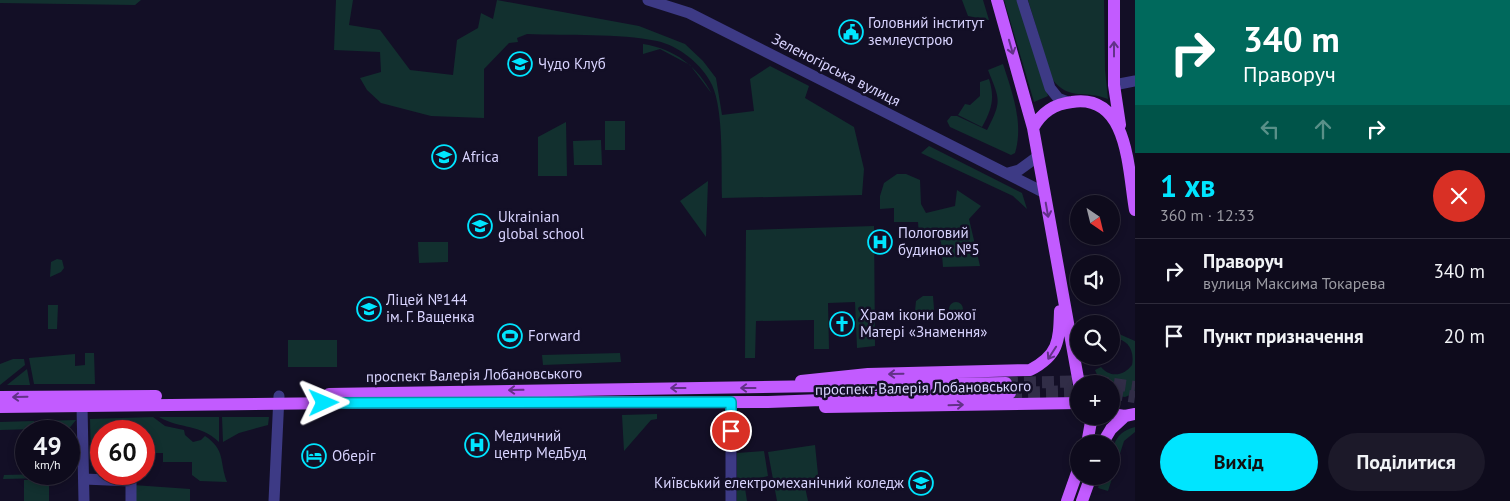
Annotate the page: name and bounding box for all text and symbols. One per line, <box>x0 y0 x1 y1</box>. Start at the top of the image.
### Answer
place label: Головний інститут землеустрою <box>868 13 984 49</box>
text: 340 m <box>1243 16 1340 62</box>
public building icon: Головний інститут землеустрою <box>838 19 864 45</box>
icon: right <box>1160 20 1225 85</box>
street label: Зеленогірська вулиця <box>769 29 904 110</box>
one-way arrow <box>1006 38 1016 54</box>
one-way arrow <box>1109 42 1119 58</box>
school or university icon: Чудо Клуб <box>507 51 533 77</box>
place label: Чудо Клуб <box>538 54 606 73</box>
text: Праворуч <box>1243 60 1336 88</box>
icon: left <box>1256 115 1284 143</box>
icon: ahead <box>1309 115 1337 143</box>
icon: right <box>1362 115 1390 143</box>
school or university icon: Africa <box>431 144 457 170</box>
place label: Africa <box>462 147 499 166</box>
text: 1 хв <box>1160 166 1216 205</box>
button: close <box>1433 170 1485 222</box>
north arrow <box>1070 195 1120 245</box>
map controls <box>1070 195 1120 485</box>
one-way arrow <box>1042 202 1052 218</box>
text: 360 m · 12:33 <box>1160 205 1255 225</box>
place label: Ukrainian global school <box>498 207 585 243</box>
school or university icon: Ukrainian global school <box>467 213 493 239</box>
place label: Пологовий будинок №5 <box>898 223 980 259</box>
hospital icon: Пологовий будинок №5 <box>867 229 893 255</box>
text: Праворуч <box>1203 249 1283 273</box>
button: sound <box>1070 255 1120 305</box>
icon: right <box>1160 257 1188 285</box>
text: 340 m <box>1433 259 1485 283</box>
text: вулиця Максима Токарева <box>1203 273 1385 293</box>
place label: Ліцей №144 ім. Г. Ващенка <box>385 290 475 326</box>
school or university icon: Ліцей №144 ім. Г. Ващенка <box>356 296 382 322</box>
place label: Храм ікони Божої Матері «Знамення» <box>860 305 987 341</box>
church icon: Храм ікони Божої Матері «Знамення» <box>829 311 855 337</box>
button: search <box>1070 315 1120 365</box>
icon: arrive <box>1160 322 1188 350</box>
sports icon: Forward <box>497 323 523 349</box>
text: Пункт призначення <box>1203 324 1364 348</box>
text: 20 m <box>1444 324 1485 348</box>
place label: Forward <box>528 326 581 345</box>
one-way arrow <box>1046 346 1057 360</box>
street label: проспект Валерія Лобановського <box>366 363 582 386</box>
one-way arrow <box>889 369 905 379</box>
button: + <box>1070 375 1120 425</box>
position arrow <box>297 376 349 428</box>
street label: проспект Валерія Лобановського <box>815 376 1031 399</box>
one-way arrow <box>671 383 687 393</box>
one-way arrow <box>740 383 756 393</box>
one-way arrow <box>508 385 524 395</box>
one-way arrow <box>12 392 28 402</box>
one-way arrow <box>948 400 964 410</box>
pin <box>710 410 752 452</box>
icon: arrive <box>717 417 745 445</box>
speed limit sign: 60 <box>90 420 155 485</box>
place label: Медичний центр МедБуд <box>494 426 586 462</box>
text: 49 <box>33 430 62 462</box>
hospital icon: Медичний центр МедБуд <box>464 432 490 458</box>
button: Вихід <box>1160 433 1318 491</box>
button: Поділитися <box>1328 433 1485 491</box>
button: − <box>1070 435 1120 485</box>
hotel icon: Оберіг <box>301 443 327 469</box>
place label: Оберіг <box>332 446 376 465</box>
text: km/h <box>34 457 61 472</box>
school or university icon: Київський електромеханічний коледж <box>908 470 934 496</box>
place label: Київський електромеханічний коледж <box>654 473 904 492</box>

